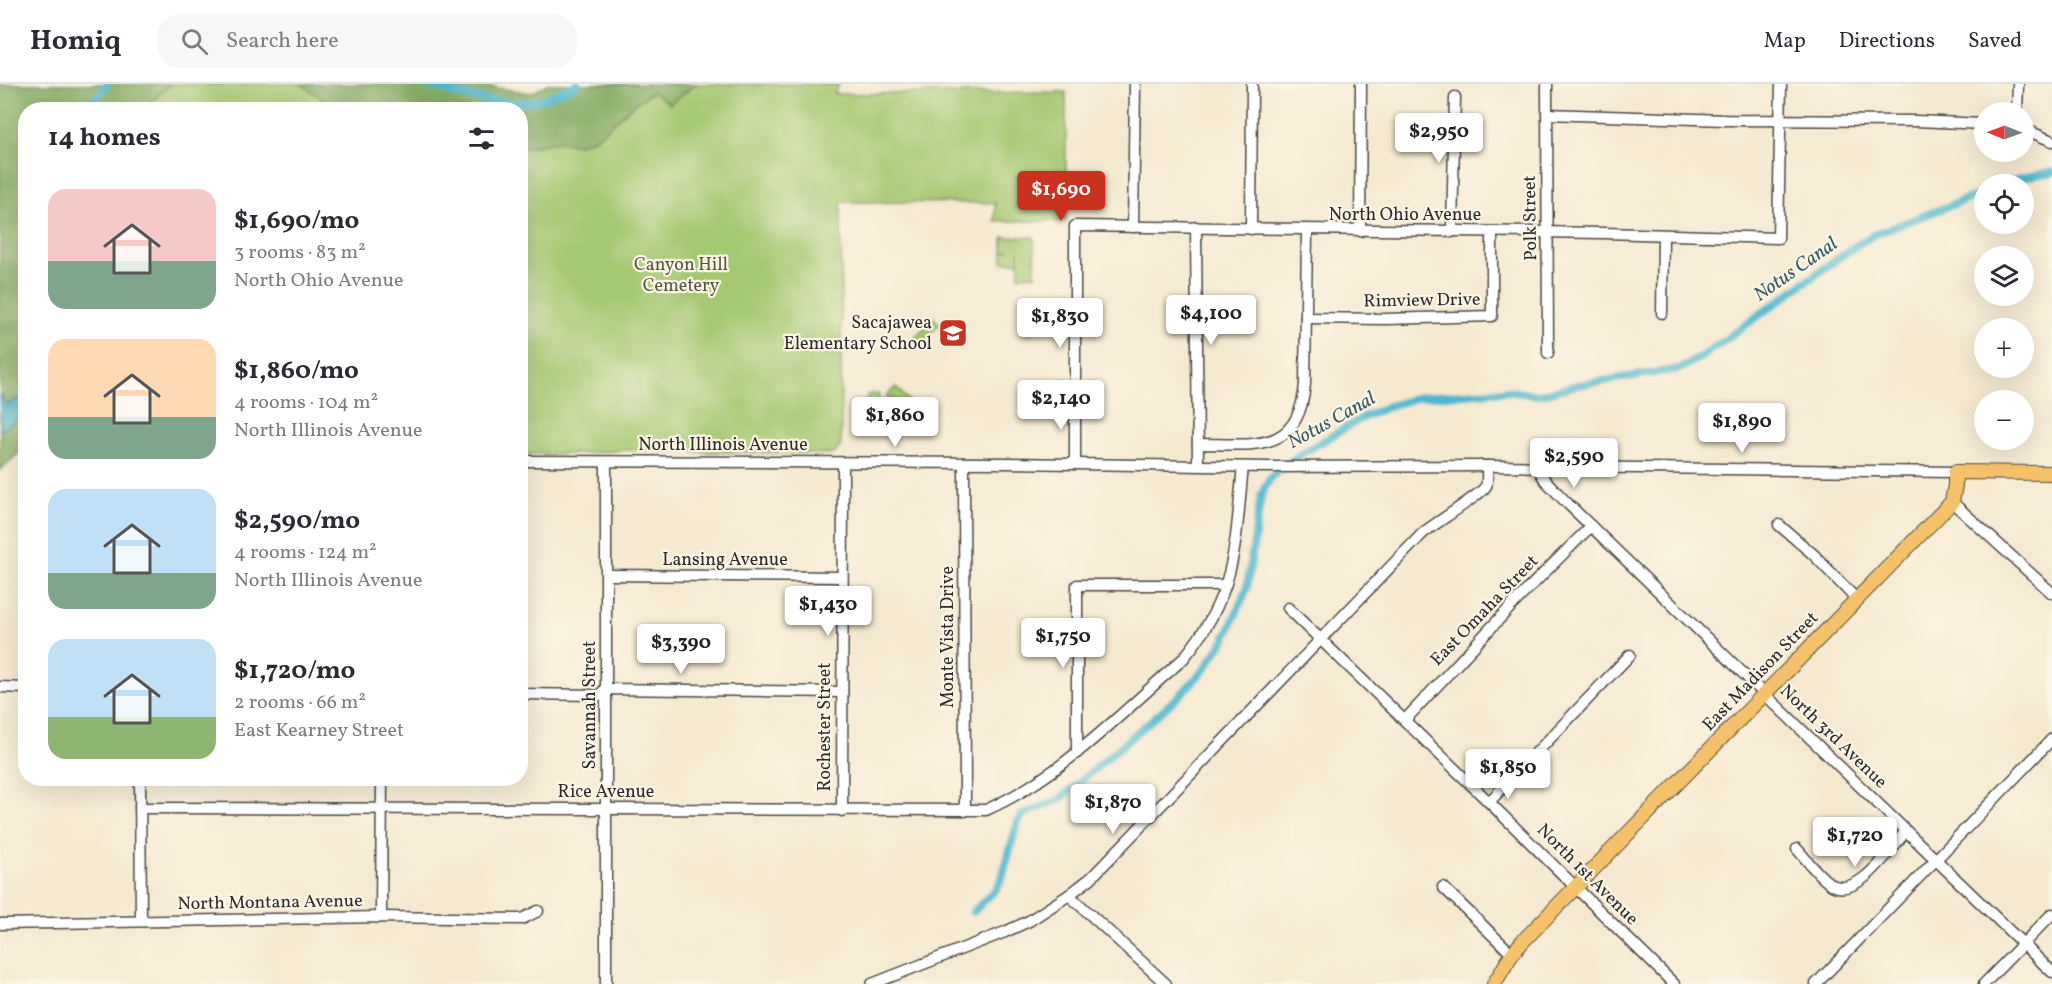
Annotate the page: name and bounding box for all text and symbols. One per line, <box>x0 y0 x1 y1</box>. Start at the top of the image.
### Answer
search box <box>157 14 577 68</box>
text: Homiq <box>30 22 121 61</box>
icon: search <box>178 25 211 58</box>
text: Search here <box>226 26 339 57</box>
text: Map <box>1764 27 1806 56</box>
text: Directions <box>1839 27 1935 56</box>
text: Saved <box>1968 27 2022 56</box>
north arrow <box>1974 102 2034 162</box>
map controls <box>1974 102 2034 450</box>
pin: $2,950 <box>1390 113 1488 164</box>
text: $2,950 <box>1409 118 1469 146</box>
text: 14 homes <box>48 120 161 156</box>
icon: filters <box>465 122 498 155</box>
pin: $1,690 <box>1012 171 1110 222</box>
button: locate <box>1974 174 2034 234</box>
street label: Polk Street <box>1518 175 1544 261</box>
text: $1,690 <box>1031 176 1091 204</box>
text: $1,690/mo <box>234 203 359 239</box>
street label: North Ohio Avenue <box>1329 203 1481 228</box>
icon: home <box>96 213 168 285</box>
water label: Notus Canal <box>1748 231 1844 309</box>
text: 3 rooms · 83 m² <box>234 239 366 267</box>
button: layers <box>1974 246 2034 306</box>
park label: Canyon Hill Cemetery <box>634 253 728 299</box>
text: North Ohio Avenue <box>234 267 403 295</box>
street label: Rimview Drive <box>1363 287 1481 315</box>
pin: $4,100 <box>1162 295 1260 346</box>
pin: $1,830 <box>1011 298 1109 349</box>
text: $4,100 <box>1180 300 1242 328</box>
text: $1,830 <box>1031 303 1089 331</box>
place label: Sacajawea Elementary School <box>784 311 932 357</box>
school or university icon: Sacajawea Elementary School <box>937 317 969 349</box>
button: + <box>1974 318 2034 378</box>
text: $1,860/mo <box>234 353 359 389</box>
icon: home <box>96 363 168 435</box>
pin: $2,140 <box>1012 380 1110 431</box>
text: $2,140 <box>1031 385 1091 413</box>
water label: Notus Canal <box>1283 385 1381 457</box>
text: 4 rooms · 104 m² <box>234 389 378 417</box>
button: − <box>1974 390 2034 450</box>
pin: $1,860 <box>846 397 944 448</box>
text: $1,860 <box>865 402 925 430</box>
pin: $1,890 <box>1693 403 1791 454</box>
text: $1,890 <box>1712 408 1772 436</box>
text: North Illinois Avenue <box>234 417 422 445</box>
street label: North Illinois Avenue <box>638 433 808 458</box>
pin: $2,590 <box>1525 438 1623 489</box>
text: $2,590 <box>1544 443 1604 471</box>
text: $2,590/mo <box>234 503 360 539</box>
icon: home <box>96 513 168 585</box>
text: 4 rooms · 124 m² <box>234 539 377 567</box>
street label: Lansing Avenue <box>662 548 788 573</box>
street label: East Omaha Street <box>1425 550 1545 672</box>
street label: Monte Vista Drive <box>936 566 961 708</box>
text: North Illinois Avenue <box>234 567 422 595</box>
pin: $1,430 <box>779 586 877 637</box>
text: $1,430 <box>799 591 857 619</box>
street label: East Madison Street <box>1697 607 1825 737</box>
pin: $1,750 <box>1014 618 1112 669</box>
text: $1,750 <box>1035 623 1091 651</box>
pin: $3,390 <box>632 624 730 675</box>
text: $3,390 <box>651 629 711 657</box>
street label: Savannah Street <box>578 641 603 769</box>
text: $1,720/mo <box>234 653 355 689</box>
street label: Rochester Street <box>813 662 838 792</box>
icon: home <box>96 663 168 735</box>
street label: North 3rd Avenue <box>1774 679 1892 795</box>
text: 2 rooms · 66 m² <box>234 689 366 717</box>
text: East Kearney Street <box>234 717 404 745</box>
pin: $1,850 <box>1459 749 1557 800</box>
text: $1,850 <box>1479 754 1537 782</box>
street label: Rice Avenue <box>558 780 654 805</box>
pin: $1,870 <box>1064 784 1162 835</box>
text: $1,870 <box>1084 789 1142 817</box>
pin: $1,720 <box>1806 817 1904 868</box>
street label: North 1st Avenue <box>1531 819 1643 931</box>
text: $1,720 <box>1827 822 1883 850</box>
street label: North Montana Avenue <box>177 889 363 917</box>

